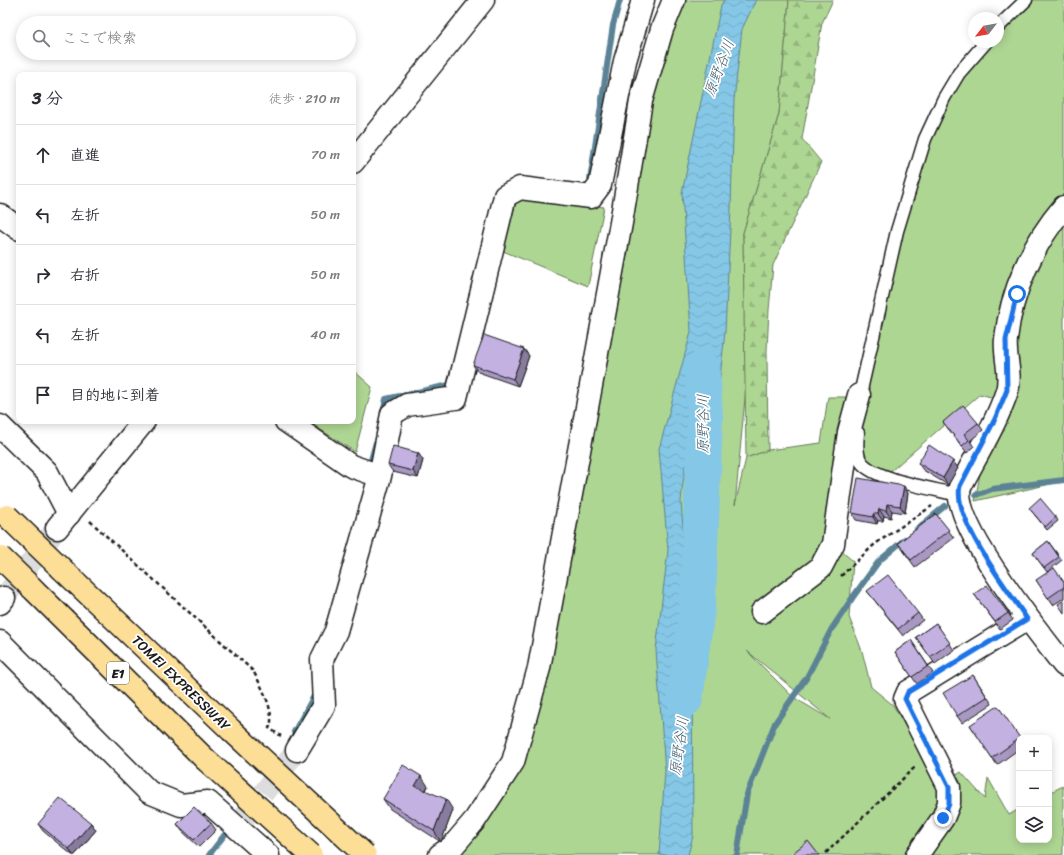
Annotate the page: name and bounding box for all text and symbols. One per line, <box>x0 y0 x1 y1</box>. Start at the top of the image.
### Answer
north arrow <box>968 12 1004 48</box>
search box <box>16 16 356 60</box>
text: ここで検索 <box>62 25 137 51</box>
icon: search <box>30 27 52 49</box>
water label: 原野谷川 <box>696 35 742 101</box>
text: 3 分 <box>32 83 63 113</box>
text: 徒歩 · 210 m <box>269 87 340 110</box>
text: 直進 <box>70 142 100 168</box>
text: 70 m <box>311 143 340 166</box>
icon: ahead <box>32 144 54 166</box>
text: 左折 <box>70 202 100 228</box>
text: 50 m <box>310 203 340 226</box>
icon: left <box>32 204 54 226</box>
text: 右折 <box>70 262 100 288</box>
text: 50 m <box>310 263 340 286</box>
icon: right <box>32 264 54 286</box>
route start <box>1008 285 1026 303</box>
text: 左折 <box>70 322 100 348</box>
text: 40 m <box>310 323 340 346</box>
icon: left <box>32 324 54 346</box>
text: 目的地に到着 <box>70 382 160 408</box>
icon: arrive <box>32 384 54 406</box>
water label: 原野谷川 <box>690 394 716 454</box>
street label: TOMEI EXPRESSWAY <box>125 629 237 737</box>
road number: E1 <box>107 662 129 684</box>
water label: 原野谷川 <box>662 714 696 778</box>
map controls <box>1016 735 1052 843</box>
button: + <box>1016 735 1052 771</box>
button: − <box>1016 771 1052 807</box>
button: layers <box>1016 807 1052 843</box>
route end <box>934 809 952 827</box>

